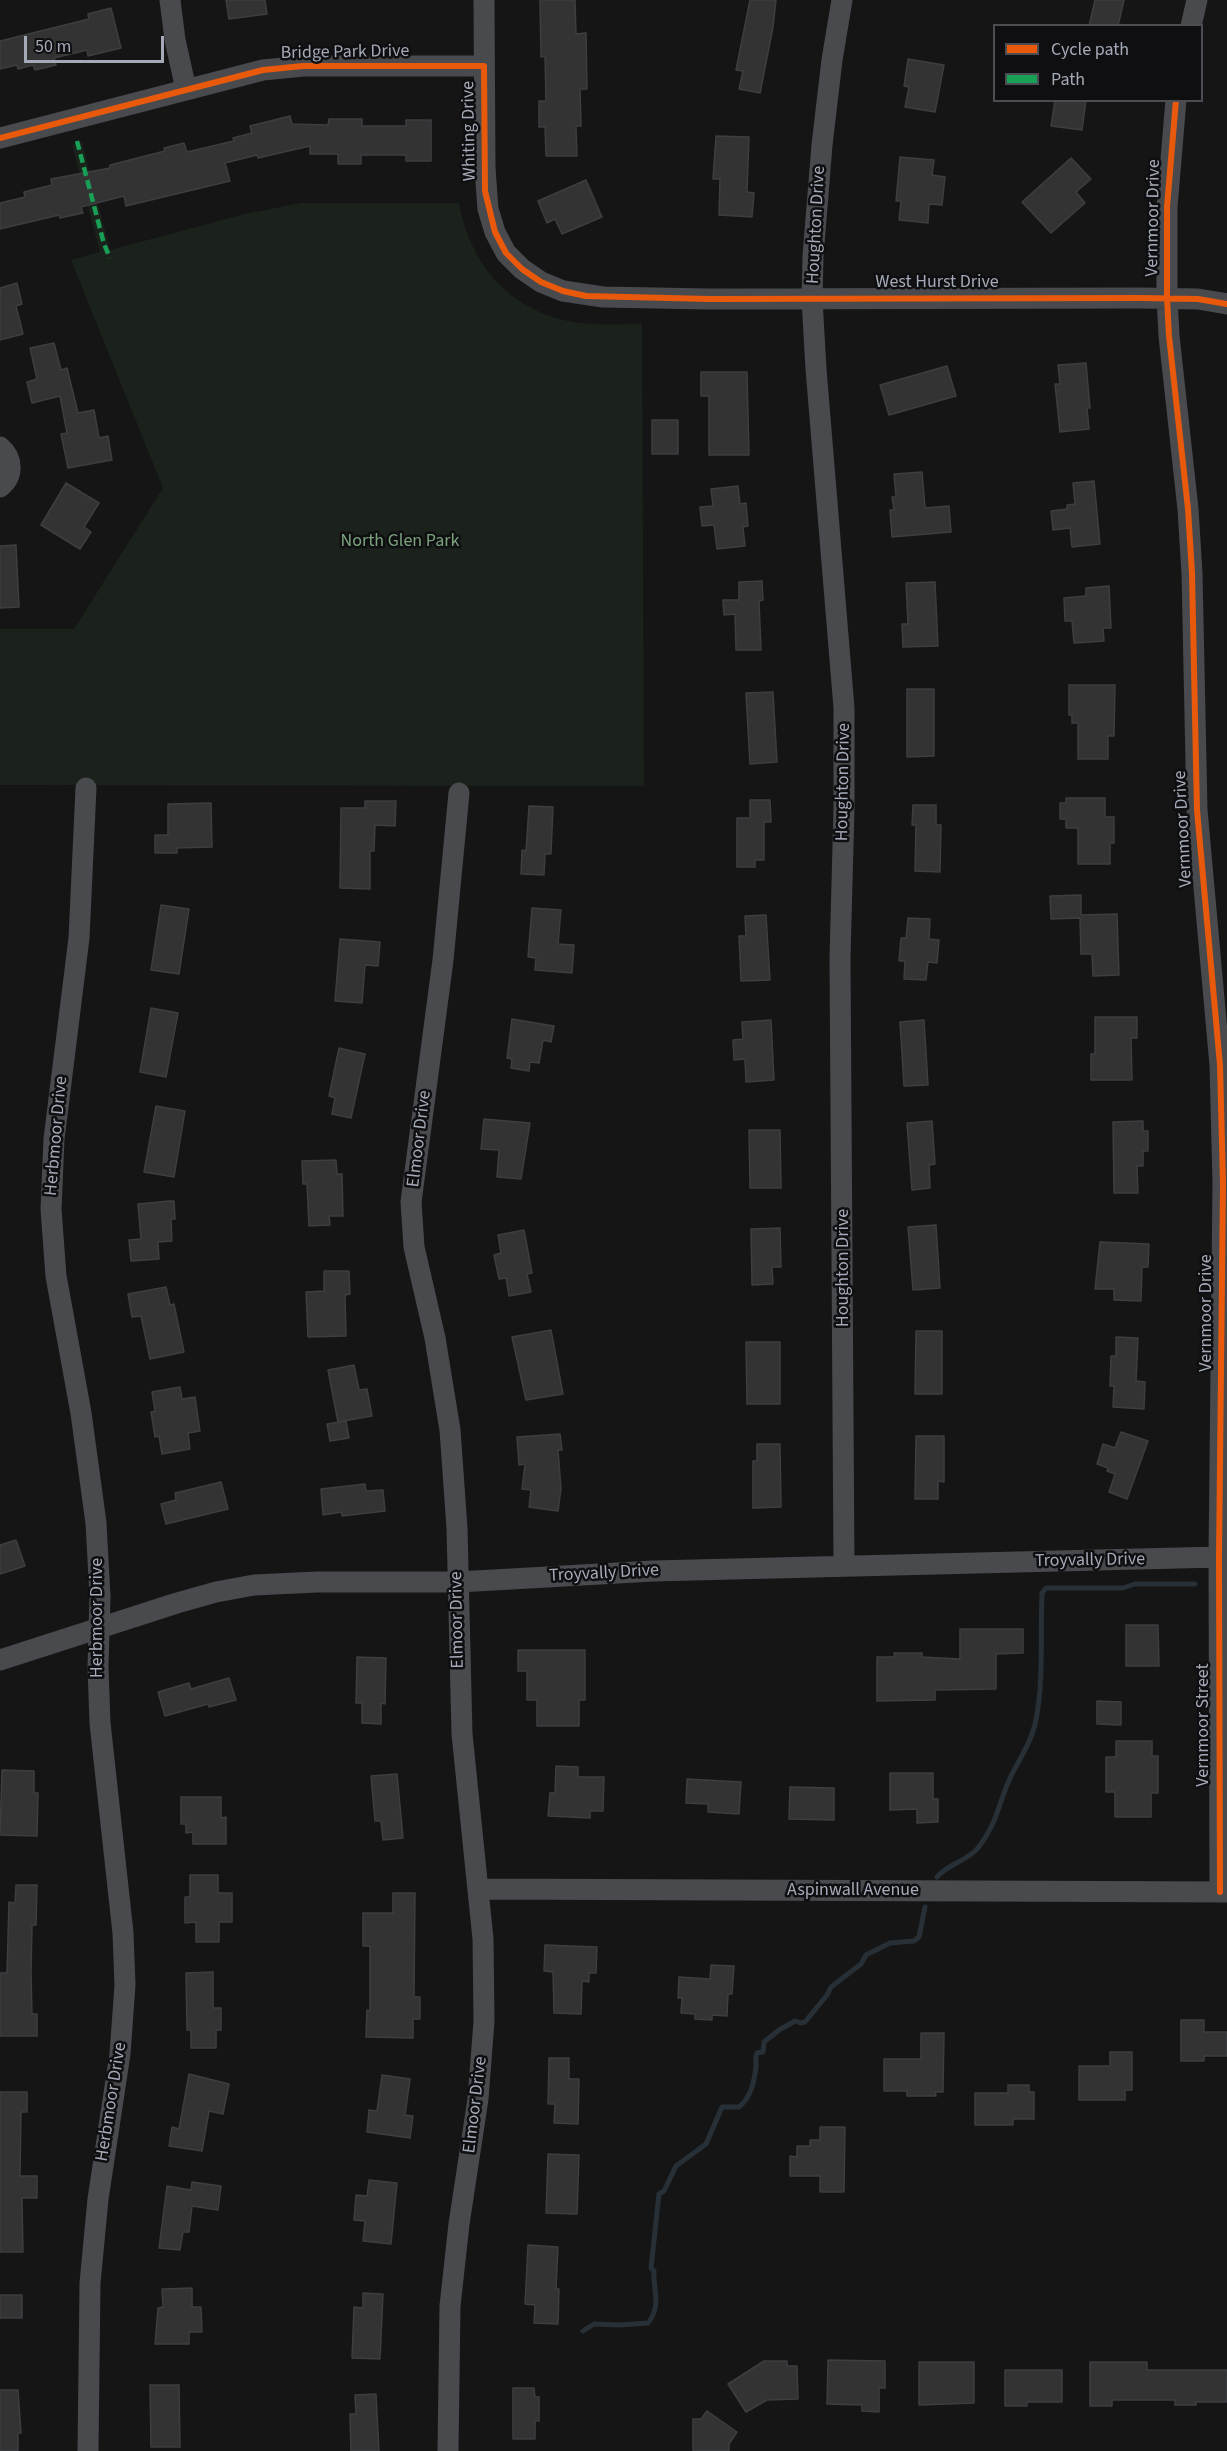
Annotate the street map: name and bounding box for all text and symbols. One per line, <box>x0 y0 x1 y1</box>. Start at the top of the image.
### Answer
scale bar <box>27 24 166 62</box>
legend <box>993 24 1203 102</box>
text: 50 m <box>35 34 71 59</box>
text: Cycle path <box>1051 37 1129 62</box>
street label: Bridge Park Drive <box>280 41 410 65</box>
text: Path <box>1051 67 1085 92</box>
street label: Whiting Drive <box>458 81 482 181</box>
street label: Vernmoor Drive <box>1142 159 1166 277</box>
street label: Houghton Drive <box>803 165 831 285</box>
street label: West Hurst Drive <box>875 272 999 294</box>
park label: North Glen Park <box>341 531 459 553</box>
street label: Houghton Drive <box>832 723 856 841</box>
street label: Vernmoor Drive <box>1170 770 1198 888</box>
street label: Herbmoor Drive <box>41 1075 73 1197</box>
street label: Elmoor Drive <box>403 1089 437 1189</box>
street label: Houghton Drive <box>833 1209 855 1327</box>
street label: Vernmoor Drive <box>1196 1254 1218 1372</box>
street label: Troyvally Drive <box>1035 1549 1145 1573</box>
street label: Herbmoor Drive <box>87 1558 109 1678</box>
street label: Troyvally Drive <box>548 1560 660 1588</box>
street label: Elmoor Drive <box>446 1571 470 1669</box>
street label: Vernmoor Street <box>1193 1663 1215 1787</box>
street label: Aspinwall Avenue <box>787 1880 919 1902</box>
street label: Herbmoor Drive <box>92 2041 132 2163</box>
street label: Elmoor Drive <box>459 2055 493 2155</box>

